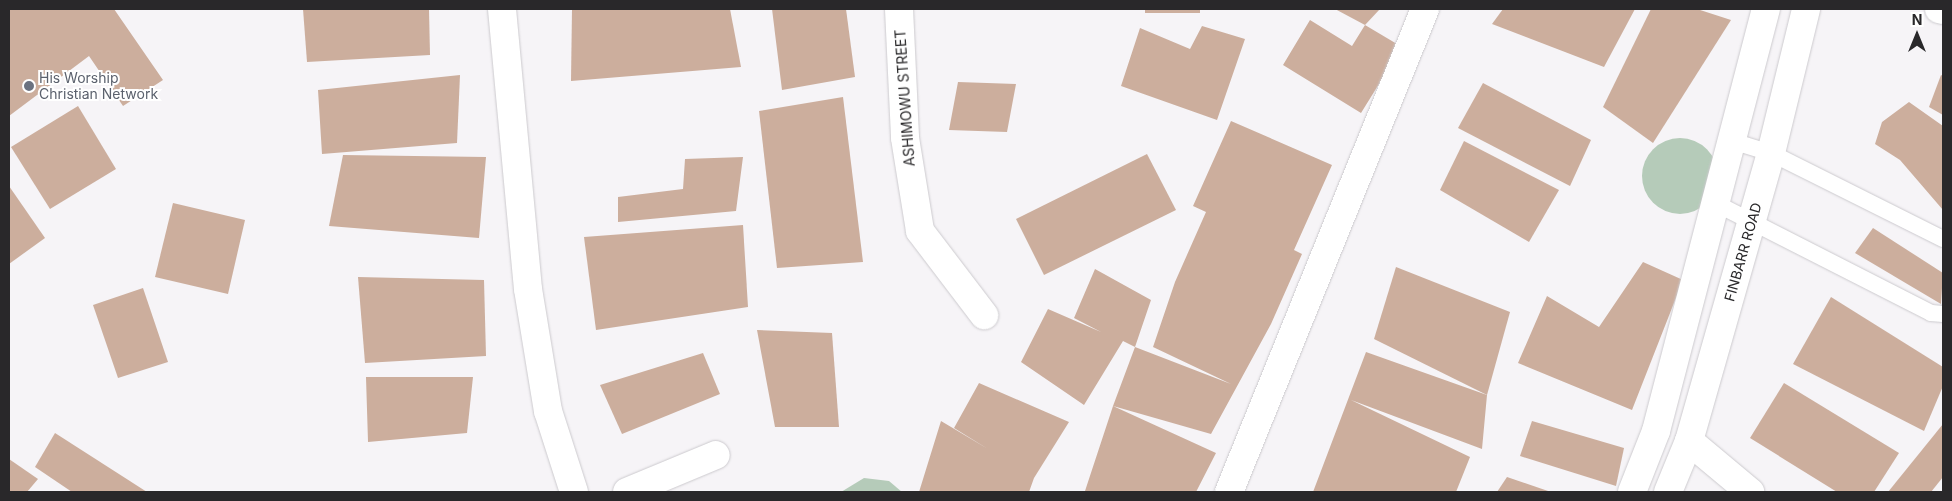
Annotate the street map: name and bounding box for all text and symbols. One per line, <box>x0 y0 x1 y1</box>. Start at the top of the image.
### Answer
north arrow <box>1892 10 1942 60</box>
text: N <box>1912 11 1922 28</box>
street label: ASHIMOWU STREET <box>892 29 918 167</box>
place label: His Worship Christian Network <box>39 70 158 102</box>
marker: His Worship Christian Network <box>23 80 35 92</box>
street label: FINBARR ROAD <box>1721 200 1765 304</box>

